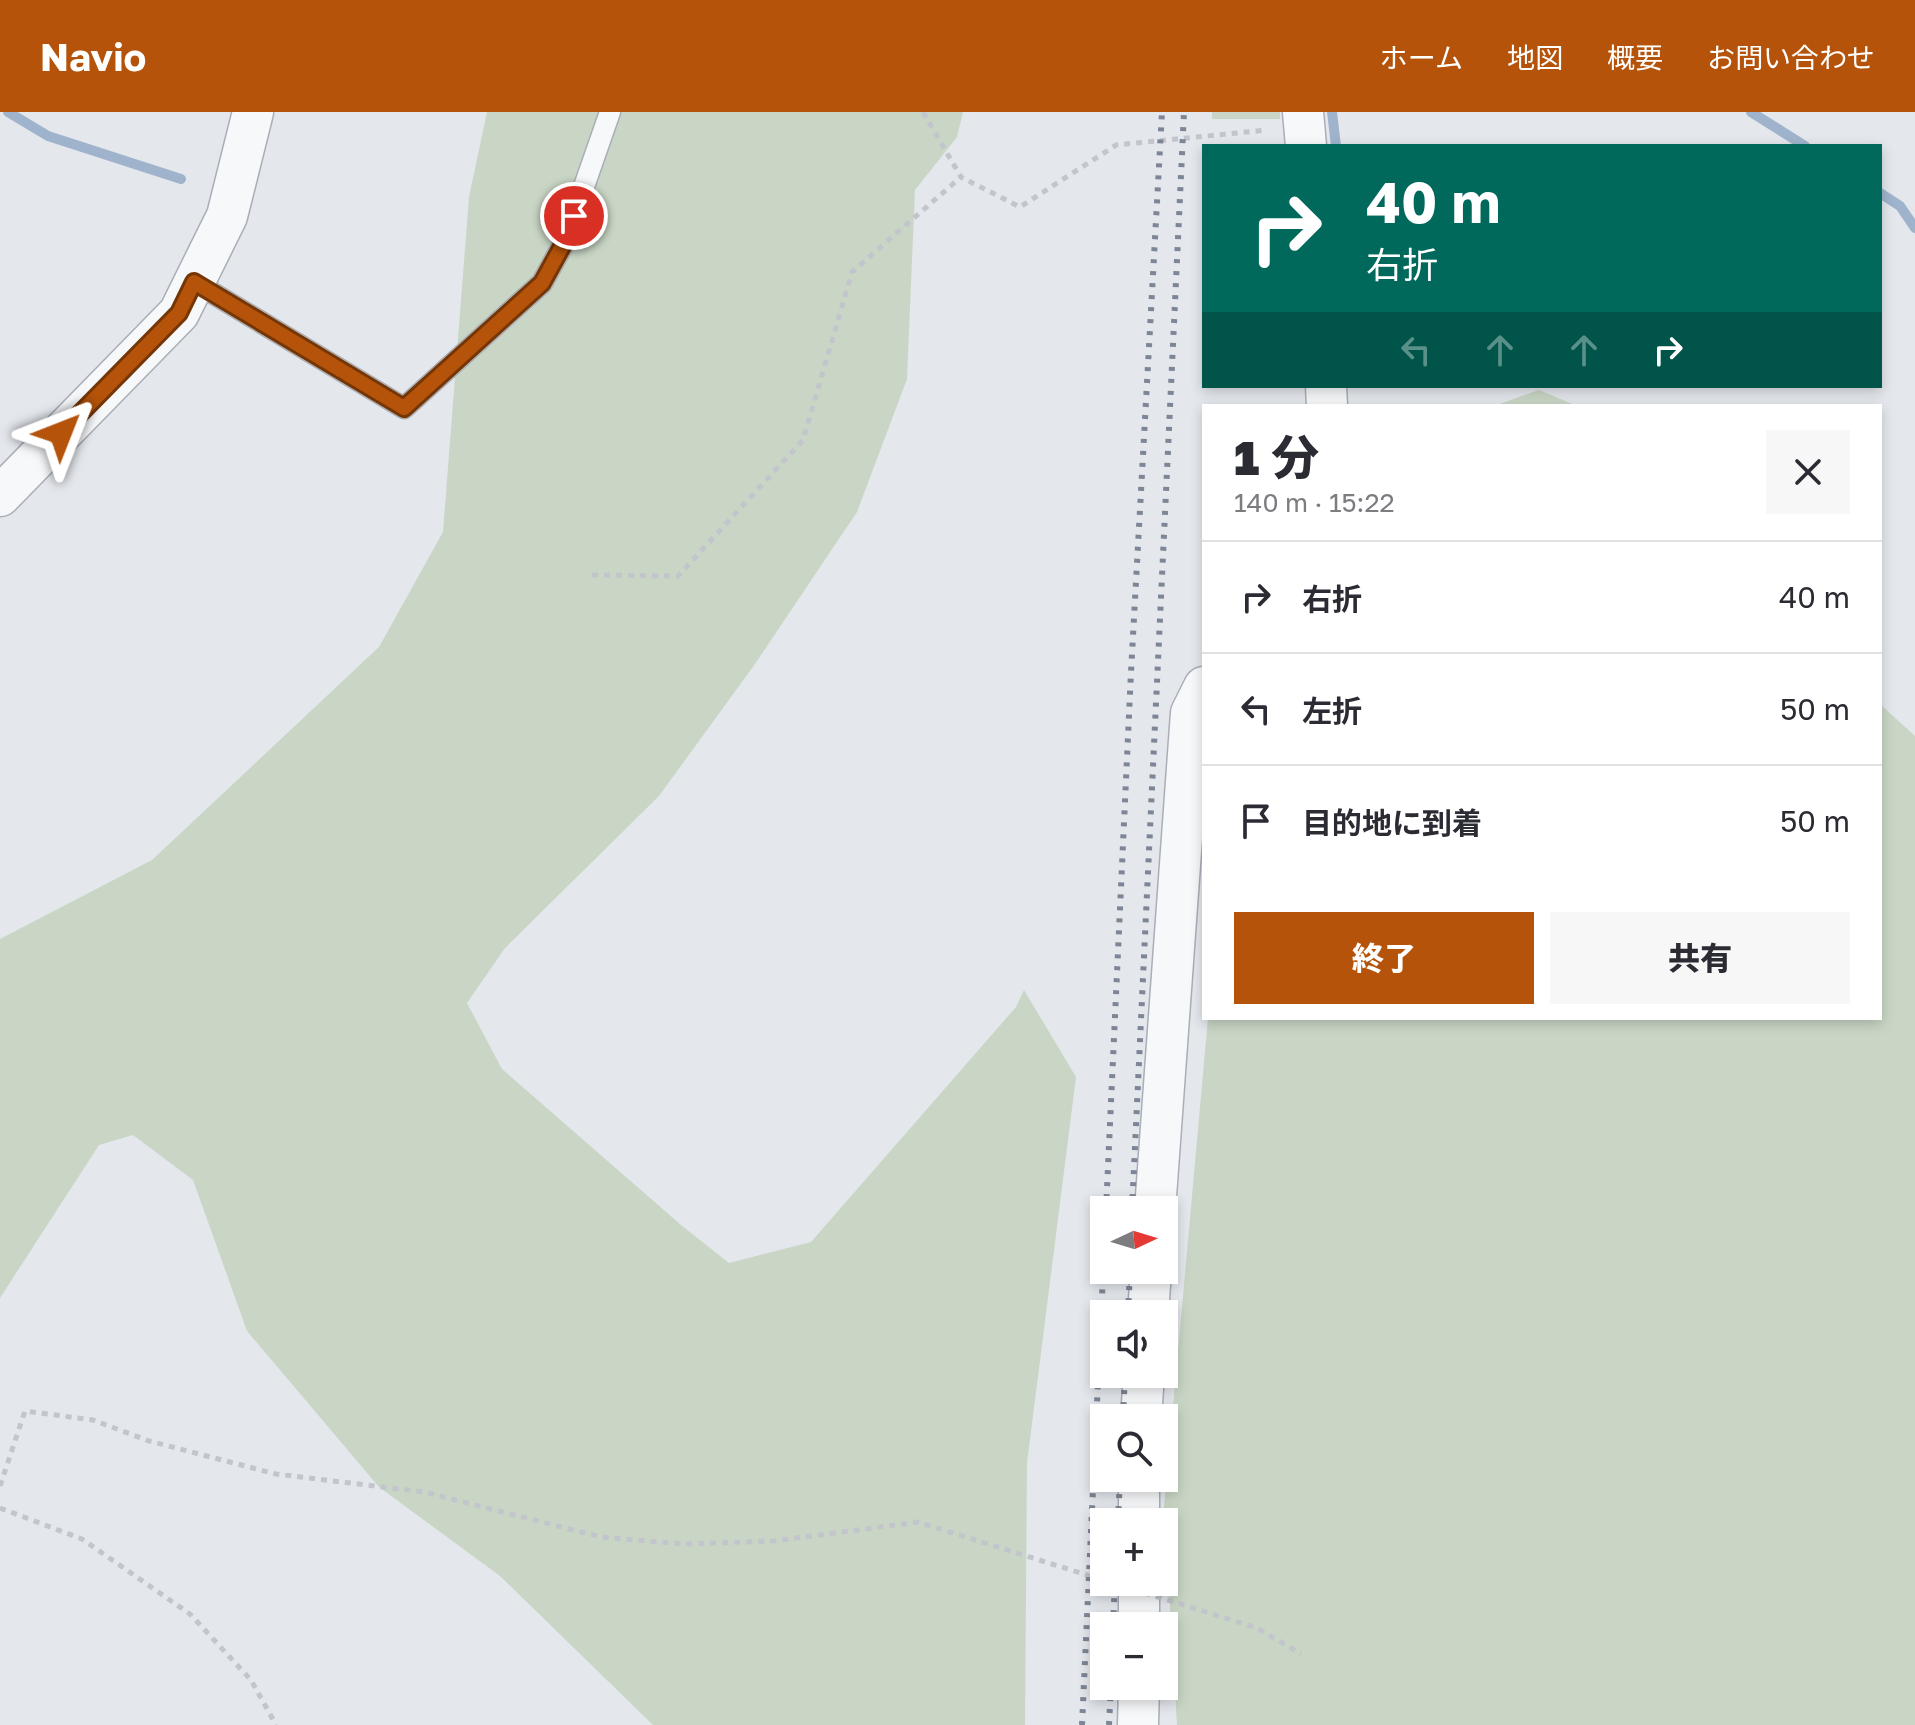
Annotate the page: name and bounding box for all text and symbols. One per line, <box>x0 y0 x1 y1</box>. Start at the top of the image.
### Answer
text: Navio <box>40 34 146 79</box>
text: ホーム <box>1380 41 1463 74</box>
text: 地図 <box>1507 41 1563 74</box>
text: 概要 <box>1607 41 1663 74</box>
text: お問い合わせ <box>1707 41 1875 74</box>
text: 40 m <box>1366 168 1500 235</box>
icon: right <box>1234 176 1338 280</box>
pin <box>540 182 608 250</box>
icon: arrive <box>552 194 596 238</box>
text: 右折 <box>1366 243 1438 286</box>
icon: left <box>1394 328 1438 372</box>
icon: ahead <box>1478 328 1522 372</box>
icon: ahead <box>1562 328 1606 372</box>
icon: right <box>1646 328 1690 372</box>
position arrow <box>19 391 103 475</box>
text: 1 分 <box>1234 428 1319 486</box>
button: close <box>1766 430 1850 514</box>
text: 140 m · 15:22 <box>1234 487 1395 518</box>
icon: right <box>1234 575 1278 619</box>
text: 40 m <box>1779 579 1850 615</box>
text: 右折 <box>1302 581 1362 617</box>
icon: left <box>1234 687 1278 731</box>
text: 50 m <box>1780 691 1850 727</box>
text: 左折 <box>1302 693 1362 729</box>
icon: arrive <box>1234 799 1278 843</box>
text: 50 m <box>1780 803 1850 839</box>
text: 目的地に到着 <box>1302 805 1482 841</box>
button: 終了 <box>1234 912 1534 1004</box>
button: 共有 <box>1550 912 1850 1004</box>
north arrow <box>1090 1196 1178 1284</box>
map controls <box>1090 1196 1178 1700</box>
button: sound <box>1090 1300 1178 1388</box>
button: search <box>1090 1404 1178 1492</box>
button: + <box>1090 1508 1178 1596</box>
button: − <box>1090 1612 1178 1700</box>

